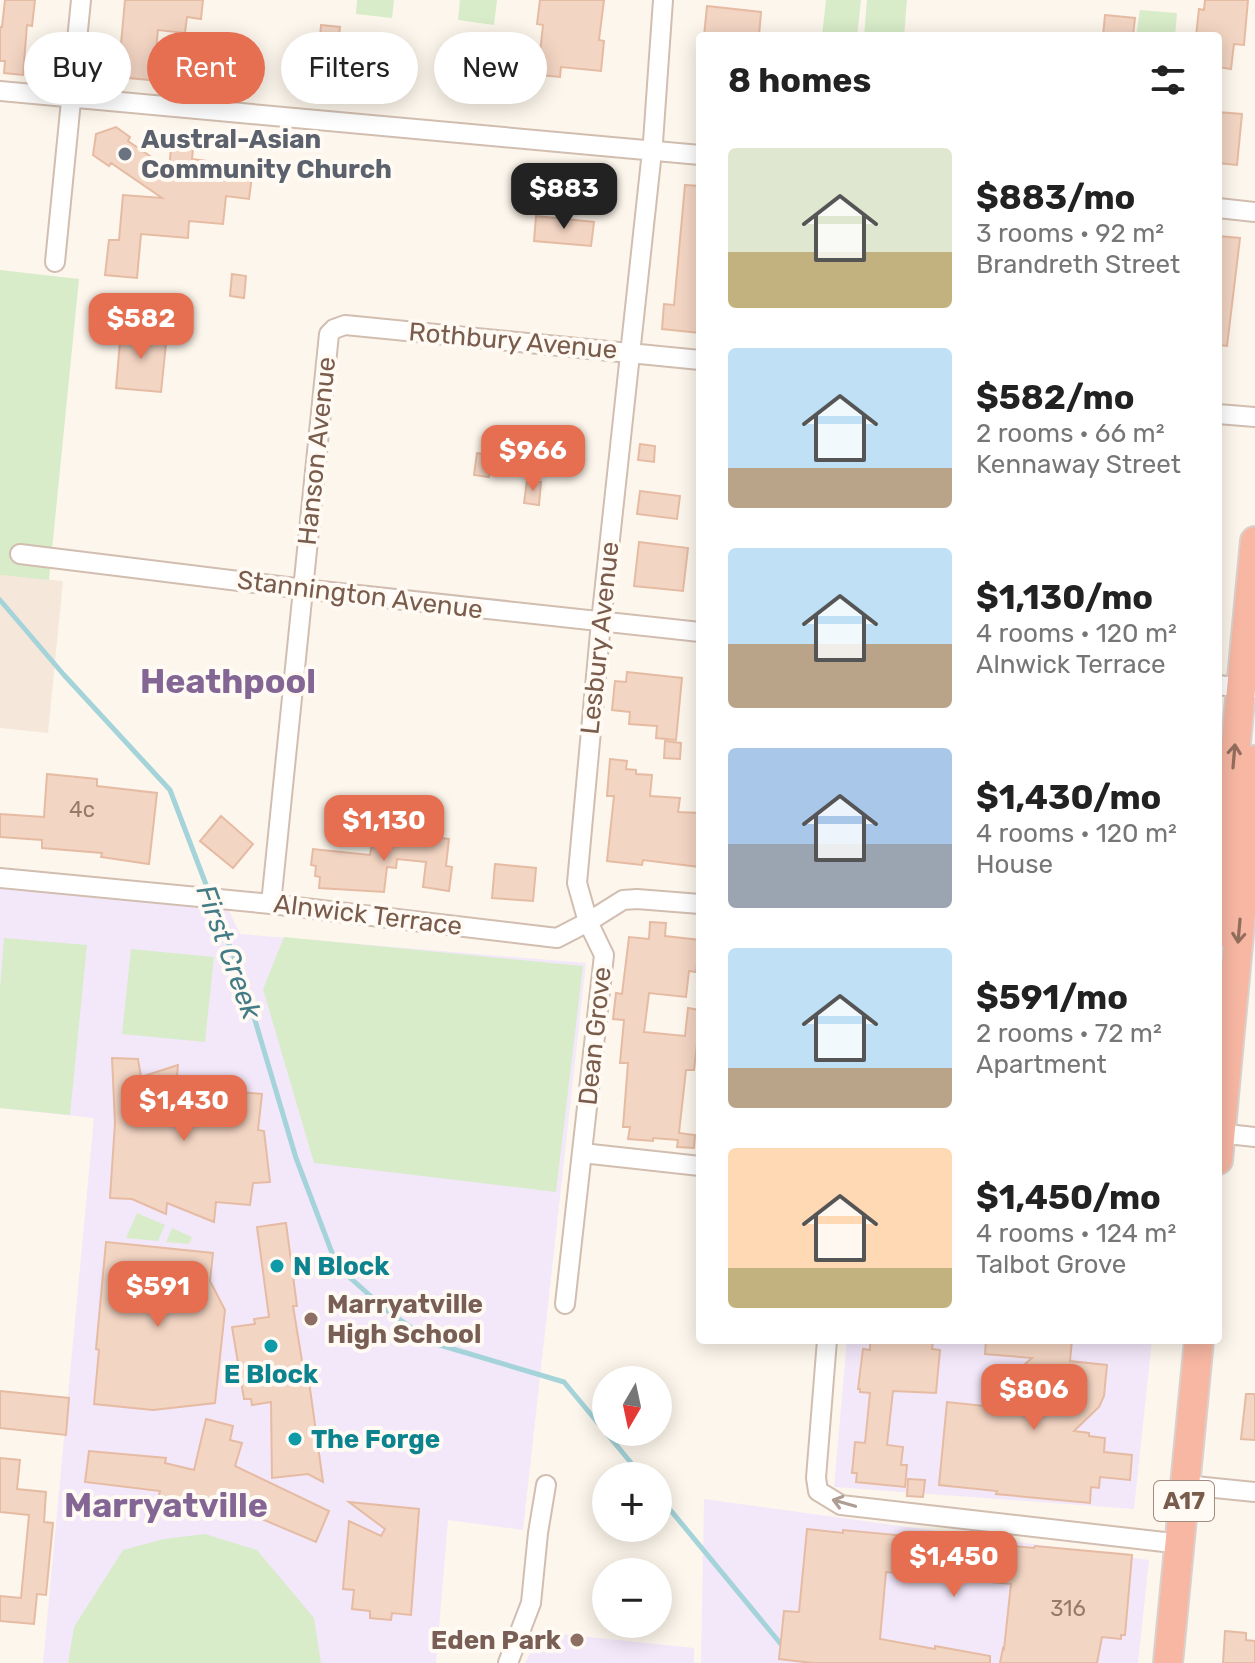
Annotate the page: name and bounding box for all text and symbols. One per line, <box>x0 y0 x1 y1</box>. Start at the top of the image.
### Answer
chip: Buy <box>24 32 131 104</box>
chip: Rent <box>147 32 265 104</box>
chip: Filters <box>281 32 418 104</box>
chip: New <box>434 32 547 104</box>
icon: filters <box>1146 58 1190 102</box>
text: 8 homes <box>728 60 871 101</box>
place label: Austral-Asian Community Church <box>141 124 392 185</box>
marker: Austral-Asian Community Church <box>116 145 134 163</box>
pin: $883 <box>517 163 611 231</box>
text: $883 <box>529 173 599 204</box>
text: $883/mo <box>976 177 1135 218</box>
icon: home <box>792 180 888 276</box>
text: 3 rooms · 92 m² <box>976 218 1164 249</box>
text: Brandreth Street <box>976 249 1180 280</box>
pin: $582 <box>94 293 188 361</box>
text: $582 <box>107 303 175 334</box>
street label: Rothbury Avenue <box>408 316 618 366</box>
street label: Hanson Avenue <box>292 355 342 547</box>
text: $582/mo <box>976 377 1134 418</box>
icon: home <box>792 380 888 476</box>
text: 2 rooms · 66 m² <box>976 418 1165 449</box>
pin: $966 <box>486 425 580 493</box>
text: $966 <box>499 435 567 466</box>
text: Kennaway Street <box>976 449 1181 480</box>
street label: Lesbury Avenue <box>574 540 626 736</box>
street label: Stannington Avenue <box>235 565 485 625</box>
text: $1,130/mo <box>976 577 1153 618</box>
icon: home <box>792 580 888 676</box>
text: 4 rooms · 120 m² <box>976 618 1177 649</box>
text: Alnwick Terrace <box>976 649 1166 680</box>
district label: Heathpool <box>140 661 316 702</box>
one-way arrow <box>1227 744 1242 770</box>
text: $1,430/mo <box>976 777 1161 818</box>
icon: home <box>792 780 888 876</box>
pin: $1,130 <box>319 795 449 863</box>
house number: 4c <box>69 796 95 823</box>
text: $1,130 <box>342 805 426 836</box>
text: 4 rooms · 120 m² <box>976 818 1177 849</box>
text: House <box>976 849 1053 880</box>
water label: First Creek <box>189 880 269 1024</box>
street label: Alnwick Terrace <box>272 888 464 942</box>
one-way arrow <box>1231 917 1246 944</box>
street label: Dean Grove <box>572 965 618 1107</box>
text: $591/mo <box>976 977 1128 1018</box>
icon: home <box>792 980 888 1076</box>
text: 2 rooms · 72 m² <box>976 1018 1162 1049</box>
text: Apartment <box>976 1049 1107 1080</box>
pin: $1,430 <box>119 1075 249 1143</box>
text: $1,430 <box>139 1085 229 1116</box>
text: $1,450/mo <box>976 1177 1161 1218</box>
icon: home <box>792 1180 888 1276</box>
text: 4 rooms · 124 m² <box>976 1218 1176 1249</box>
text: Talbot Grove <box>976 1249 1126 1280</box>
place label: N Block <box>293 1251 390 1282</box>
marker: N Block <box>268 1257 286 1275</box>
pin: $591 <box>111 1261 205 1329</box>
text: $591 <box>126 1271 190 1302</box>
place label: Marryatville High School <box>327 1289 483 1350</box>
marker: Marryatville High School <box>302 1310 320 1328</box>
marker: E Block <box>262 1337 280 1355</box>
place label: E Block <box>224 1359 319 1390</box>
pin: $806 <box>987 1364 1081 1432</box>
north arrow <box>592 1366 672 1446</box>
map controls <box>592 1366 672 1638</box>
text: $806 <box>999 1374 1069 1405</box>
place label: The Forge <box>311 1424 440 1455</box>
marker: The Forge <box>286 1430 304 1448</box>
button: + <box>592 1462 672 1542</box>
road number: A17 <box>1154 1481 1214 1521</box>
district label: Marryatville <box>64 1485 268 1526</box>
one-way arrow <box>832 1494 857 1509</box>
pin: $1,450 <box>889 1531 1019 1599</box>
text: $1,450 <box>909 1541 999 1572</box>
button: − <box>592 1558 672 1638</box>
house number: 316 <box>1050 1595 1086 1622</box>
place label: Eden Park <box>431 1625 562 1656</box>
marker: Eden Park <box>568 1631 586 1649</box>

